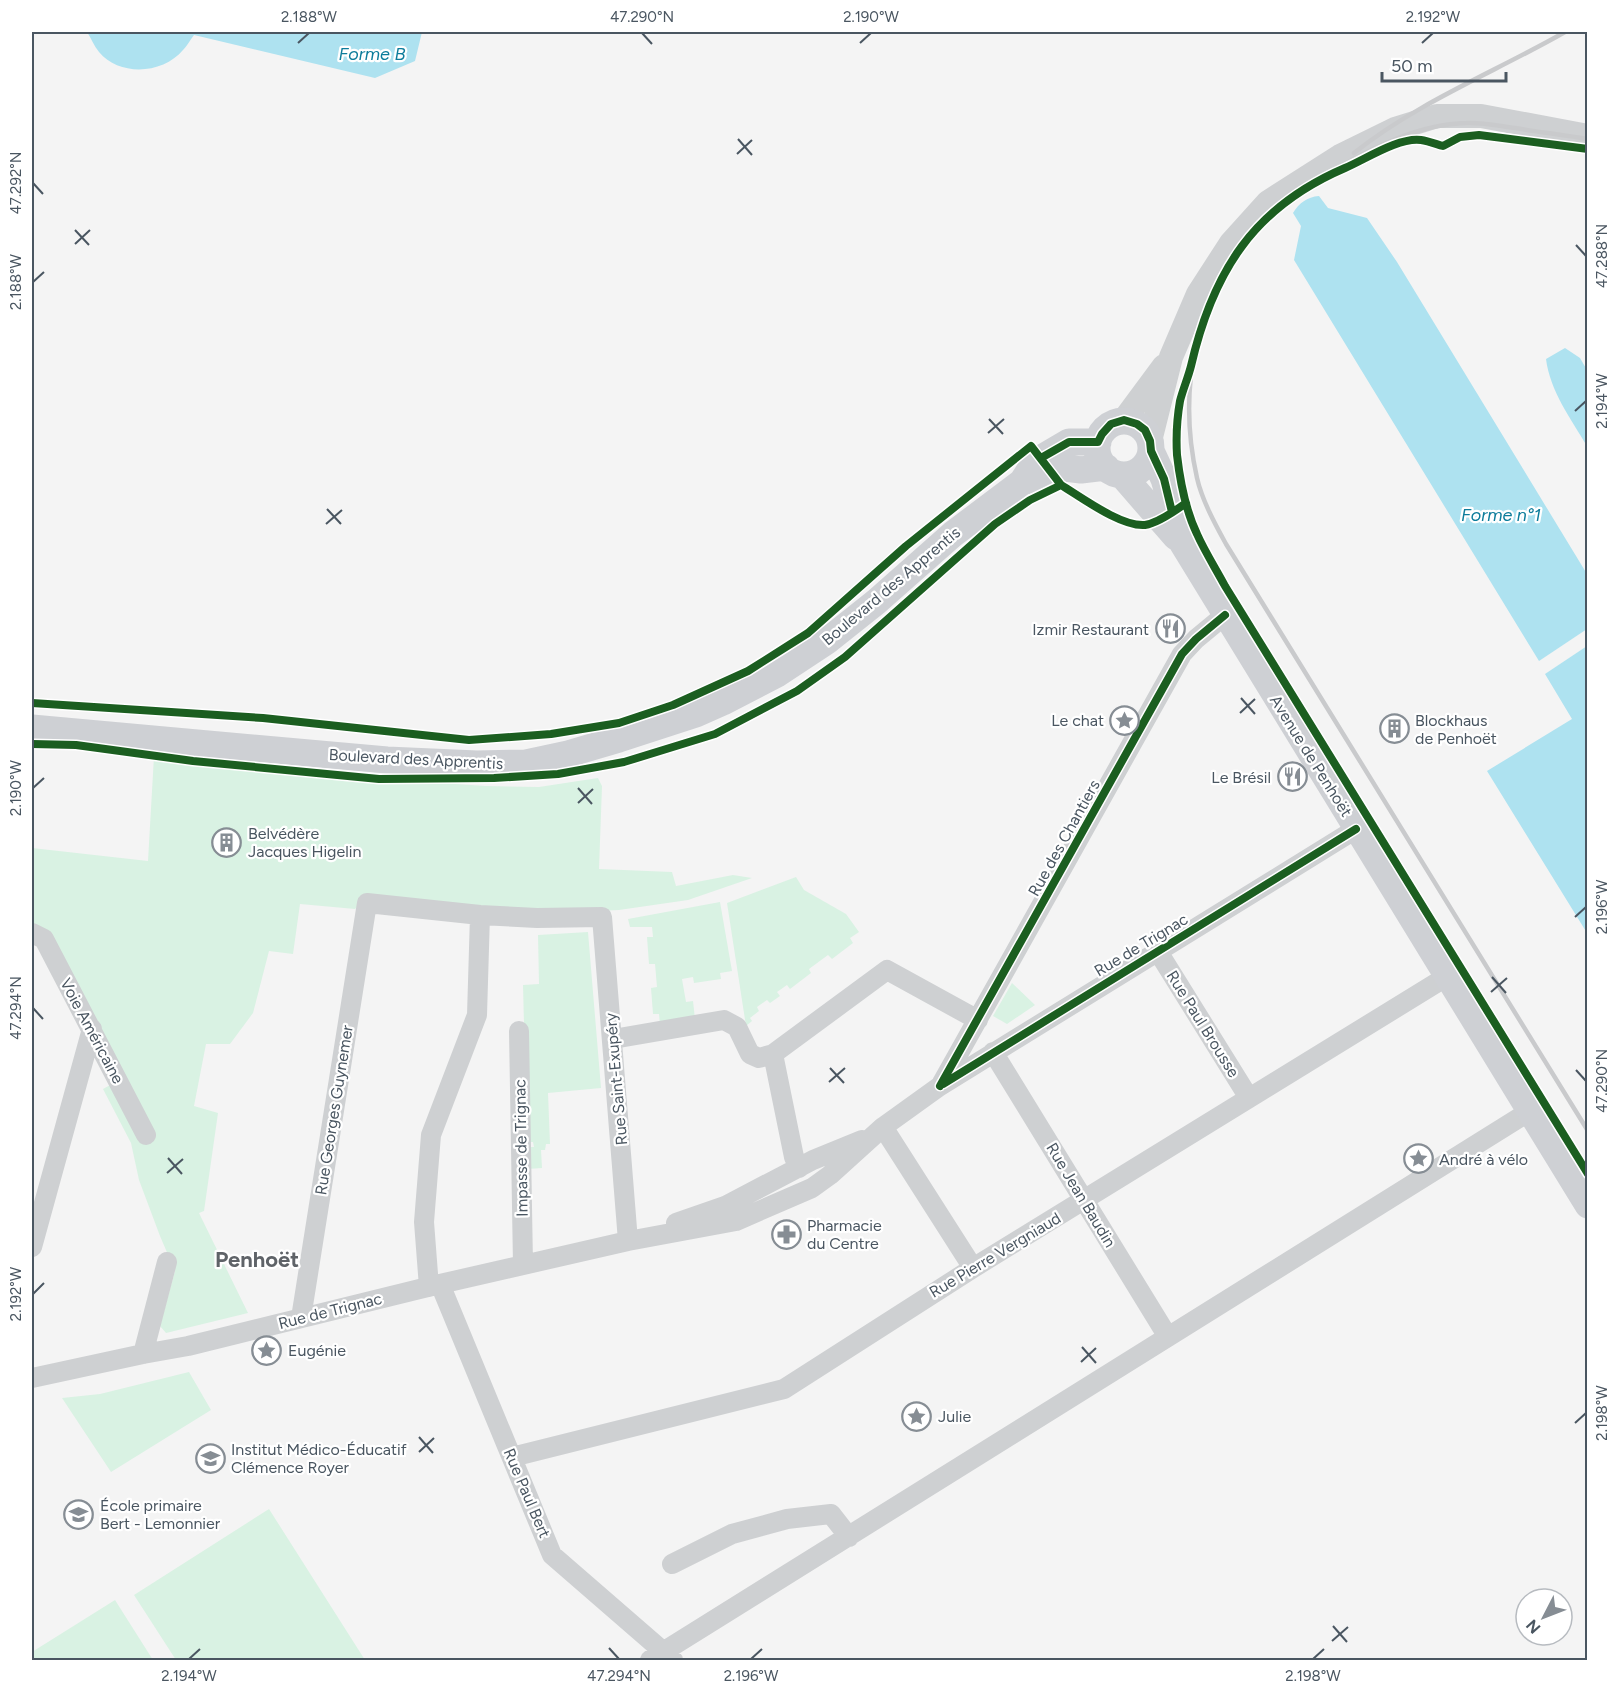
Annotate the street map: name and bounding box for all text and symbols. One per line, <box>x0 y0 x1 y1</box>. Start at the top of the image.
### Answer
text: 2.188°W <box>281 8 338 26</box>
text: 47.290°N <box>610 8 674 26</box>
text: 2.190°W <box>843 8 899 26</box>
text: 2.192°W <box>1406 8 1461 26</box>
water label: Forme B <box>339 43 405 65</box>
scale bar <box>1382 45 1506 83</box>
text: 50 m <box>1391 55 1433 77</box>
text: 47.292°N <box>7 152 25 214</box>
text: 47.288°N <box>1593 224 1611 288</box>
text: 2.188°W <box>7 253 25 310</box>
text: 2.194°W <box>1593 373 1611 429</box>
water label: Forme n°1 <box>1461 504 1541 526</box>
street label: Boulevard des Apprentis <box>818 523 964 649</box>
restaurant icon: Izmir Restaurant <box>1154 613 1186 645</box>
place label: Izmir Restaurant <box>1032 620 1149 639</box>
street label: Avenue de Penhoët <box>1266 692 1356 820</box>
place icon: Le chat <box>1109 704 1141 736</box>
place label: Le chat <box>1051 711 1104 730</box>
place label: Blockhaus de Penhoët <box>1415 711 1497 748</box>
building icon: Blockhaus de Penhoët <box>1378 713 1410 745</box>
street label: Boulevard des Apprentis <box>328 745 504 773</box>
text: 2.190°W <box>7 760 25 816</box>
restaurant icon: Le Brésil <box>1276 761 1308 793</box>
place label: Le Brésil <box>1211 768 1271 787</box>
street label: Rue des Chantiers <box>1024 777 1104 899</box>
place label: Belvédère Jacques Higelin <box>248 824 361 861</box>
building icon: Belvédère Jacques Higelin <box>211 826 243 858</box>
text: 2.196°W <box>1593 879 1611 934</box>
street label: Rue de Trignac <box>1091 909 1192 980</box>
street label: Rue Paul Brousse <box>1163 967 1244 1081</box>
street label: Voie Américaine <box>56 975 128 1087</box>
text: 47.294°N <box>7 976 25 1040</box>
street label: Rue Saint-Exupéry <box>601 1011 631 1146</box>
street label: Rue Georges Guynemer <box>311 1023 357 1196</box>
text: 47.290°N <box>1593 1049 1611 1113</box>
street label: Impasse de Trignac <box>510 1079 532 1217</box>
street label: Rue Jean Baudin <box>1042 1139 1120 1251</box>
place icon: André à vélo <box>1402 1143 1434 1175</box>
place label: André à vélo <box>1439 1150 1528 1169</box>
street label: Rue Pierre Vergniaud <box>926 1208 1064 1302</box>
place label: Pharmacie du Centre <box>807 1216 882 1253</box>
pharmacy icon: Pharmacie du Centre <box>770 1218 802 1250</box>
district label: Penhoët <box>215 1246 299 1273</box>
text: 2.192°W <box>7 1266 25 1321</box>
street label: Rue de Trignac <box>276 1289 384 1333</box>
place icon: Eugénie <box>251 1334 283 1366</box>
place label: Eugénie <box>288 1341 346 1360</box>
text: 2.198°W <box>1593 1385 1611 1441</box>
place icon: Julie <box>901 1400 933 1432</box>
place label: Julie <box>938 1407 971 1426</box>
place label: Institut Médico-Éducatif Clémence Royer <box>231 1440 407 1477</box>
school or university icon: Institut Médico-Éducatif Clémence Royer <box>194 1442 226 1474</box>
street label: Rue Paul Bert <box>500 1445 554 1541</box>
place label: École primaire Bert - Lemonnier <box>100 1496 221 1533</box>
school or university icon: École primaire Bert - Lemonnier <box>63 1498 95 1530</box>
north arrow <box>1514 1587 1574 1647</box>
text: N <box>1522 1616 1544 1638</box>
text: 2.194°W <box>161 1667 217 1685</box>
text: 47.294°N <box>587 1667 651 1685</box>
text: 2.196°W <box>724 1667 779 1685</box>
text: 2.198°W <box>1285 1667 1341 1685</box>

